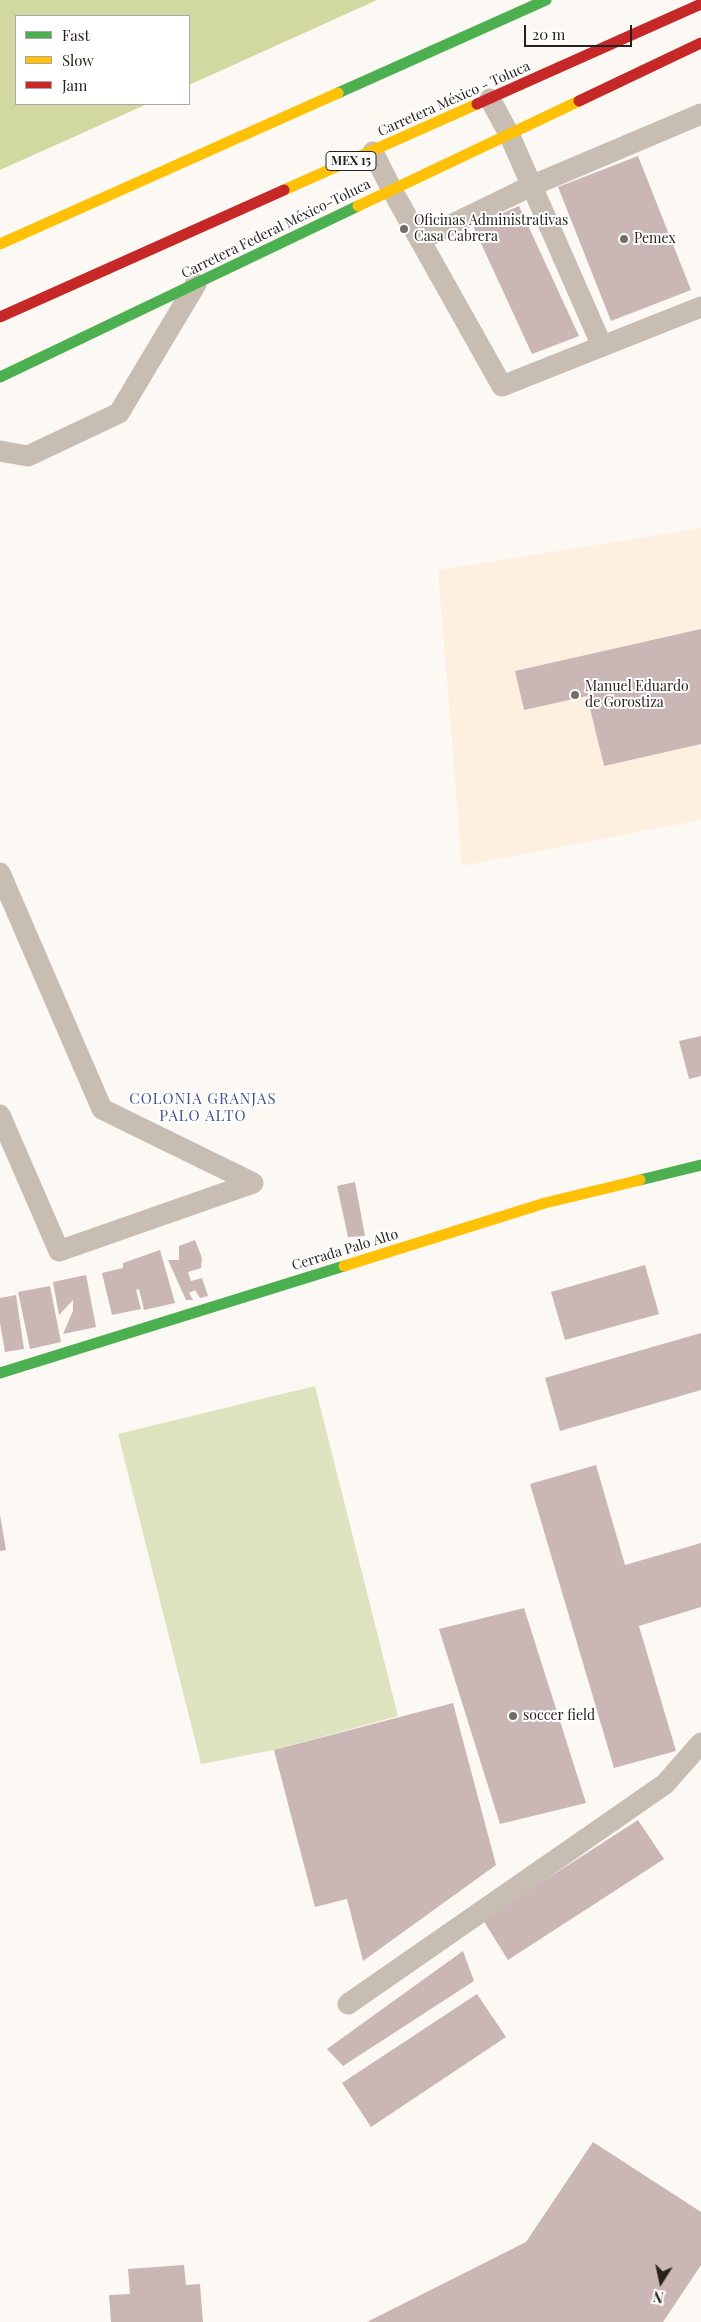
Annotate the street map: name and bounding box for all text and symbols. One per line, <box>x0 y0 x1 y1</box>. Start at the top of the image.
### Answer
legend <box>15 15 190 105</box>
scale bar <box>526 15 634 47</box>
text: 20 m <box>532 24 565 44</box>
text: Fast <box>62 25 90 45</box>
text: Slow <box>62 50 94 70</box>
street label: Carretera México - Toluca <box>375 58 533 140</box>
text: Jam <box>62 75 87 95</box>
road number: MEX 15 <box>326 152 376 170</box>
street label: Carretera Federal México-Toluca <box>179 176 373 282</box>
place label: Oficinas Administrativas Casa Cabrera <box>414 213 568 246</box>
marker: Oficinas Administrativas Casa Cabrera <box>398 223 410 235</box>
place label: Pemex <box>634 231 676 247</box>
marker: Pemex <box>618 233 630 245</box>
place label: Manuel Eduardo de Gorostiza <box>585 679 689 712</box>
marker: Manuel Eduardo de Gorostiza <box>569 689 581 701</box>
district label: COLONIA GRANJAS PALO ALTO <box>127 1090 279 1125</box>
street label: Cerrada Palo Alto <box>290 1226 400 1274</box>
place label: soccer field <box>523 1708 595 1724</box>
marker: soccer field <box>507 1710 519 1722</box>
north arrow <box>636 2257 686 2307</box>
text: N <box>652 2287 665 2307</box>

